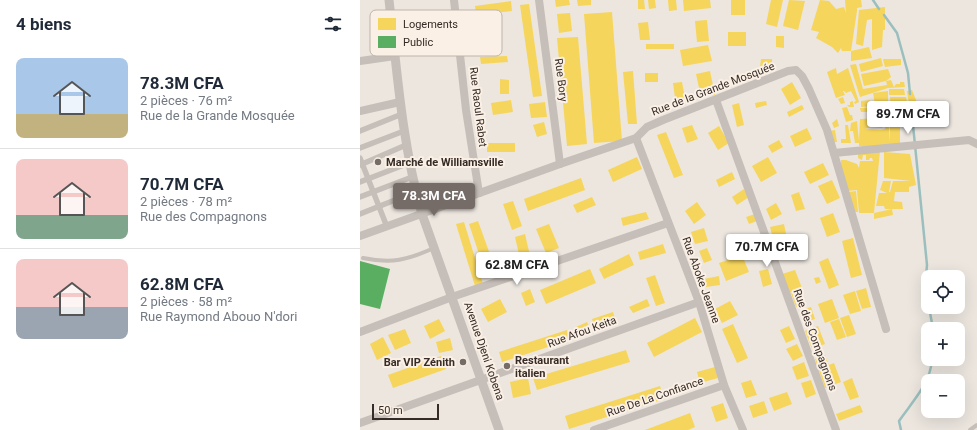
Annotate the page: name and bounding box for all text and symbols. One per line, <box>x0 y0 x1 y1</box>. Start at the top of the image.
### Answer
legend <box>370 10 502 56</box>
icon: filters <box>322 13 344 35</box>
text: 4 biens <box>16 14 71 34</box>
text: Logements <box>403 18 458 31</box>
text: Public <box>403 36 434 49</box>
street label: Rue Bory <box>552 58 570 103</box>
street label: Rue de la Grande Mosquée <box>650 59 777 119</box>
street label: Rue Raoul Rabet <box>467 66 489 148</box>
text: 78.3M CFA <box>140 73 224 93</box>
icon: home <box>48 74 96 122</box>
text: 2 pièces · 76 m² <box>140 93 232 108</box>
pin: 89.7M CFA <box>862 101 954 135</box>
text: 89.7M CFA <box>876 106 940 121</box>
text: Rue de la Grande Mosquée <box>140 108 295 123</box>
place label: Marché de Williamsville <box>386 156 504 169</box>
marker: Marché de Williamsville <box>373 157 383 167</box>
text: 70.7M CFA <box>140 174 224 194</box>
icon: home <box>48 175 96 223</box>
pin: 78.3M CFA <box>388 183 480 217</box>
text: 78.3M CFA <box>402 188 466 203</box>
text: 2 pièces · 78 m² <box>140 194 232 209</box>
text: Rue des Compagnons <box>140 209 267 224</box>
pin: 70.7M CFA <box>721 234 813 268</box>
street label: Rue Aboke Jeanne <box>679 235 723 325</box>
text: 70.7M CFA <box>735 239 799 254</box>
pin: 62.8M CFA <box>471 252 563 286</box>
text: 62.8M CFA <box>485 257 549 272</box>
map controls <box>921 270 965 418</box>
button: locate <box>921 270 965 314</box>
text: 62.8M CFA <box>140 274 224 294</box>
icon: home <box>48 275 96 323</box>
street label: Rue des Compagnons <box>791 287 840 393</box>
text: 2 pièces · 58 m² <box>140 294 232 309</box>
street label: Avenue Djeni Kobena <box>461 300 507 402</box>
text: Rue Raymond Abouo N'dori <box>140 309 297 324</box>
street label: Rue Afou Keita <box>546 314 618 350</box>
button: + <box>921 322 965 366</box>
place label: Restaurant italien <box>515 354 569 380</box>
place label: Bar VIP Zénith <box>384 356 455 369</box>
marker: Bar VIP Zénith <box>458 357 468 367</box>
marker: Restaurant italien <box>502 361 512 371</box>
street label: Rue De La Confiance <box>605 374 705 420</box>
button: − <box>921 374 965 418</box>
scale bar <box>372 402 439 421</box>
text: 50 m <box>378 404 403 417</box>

